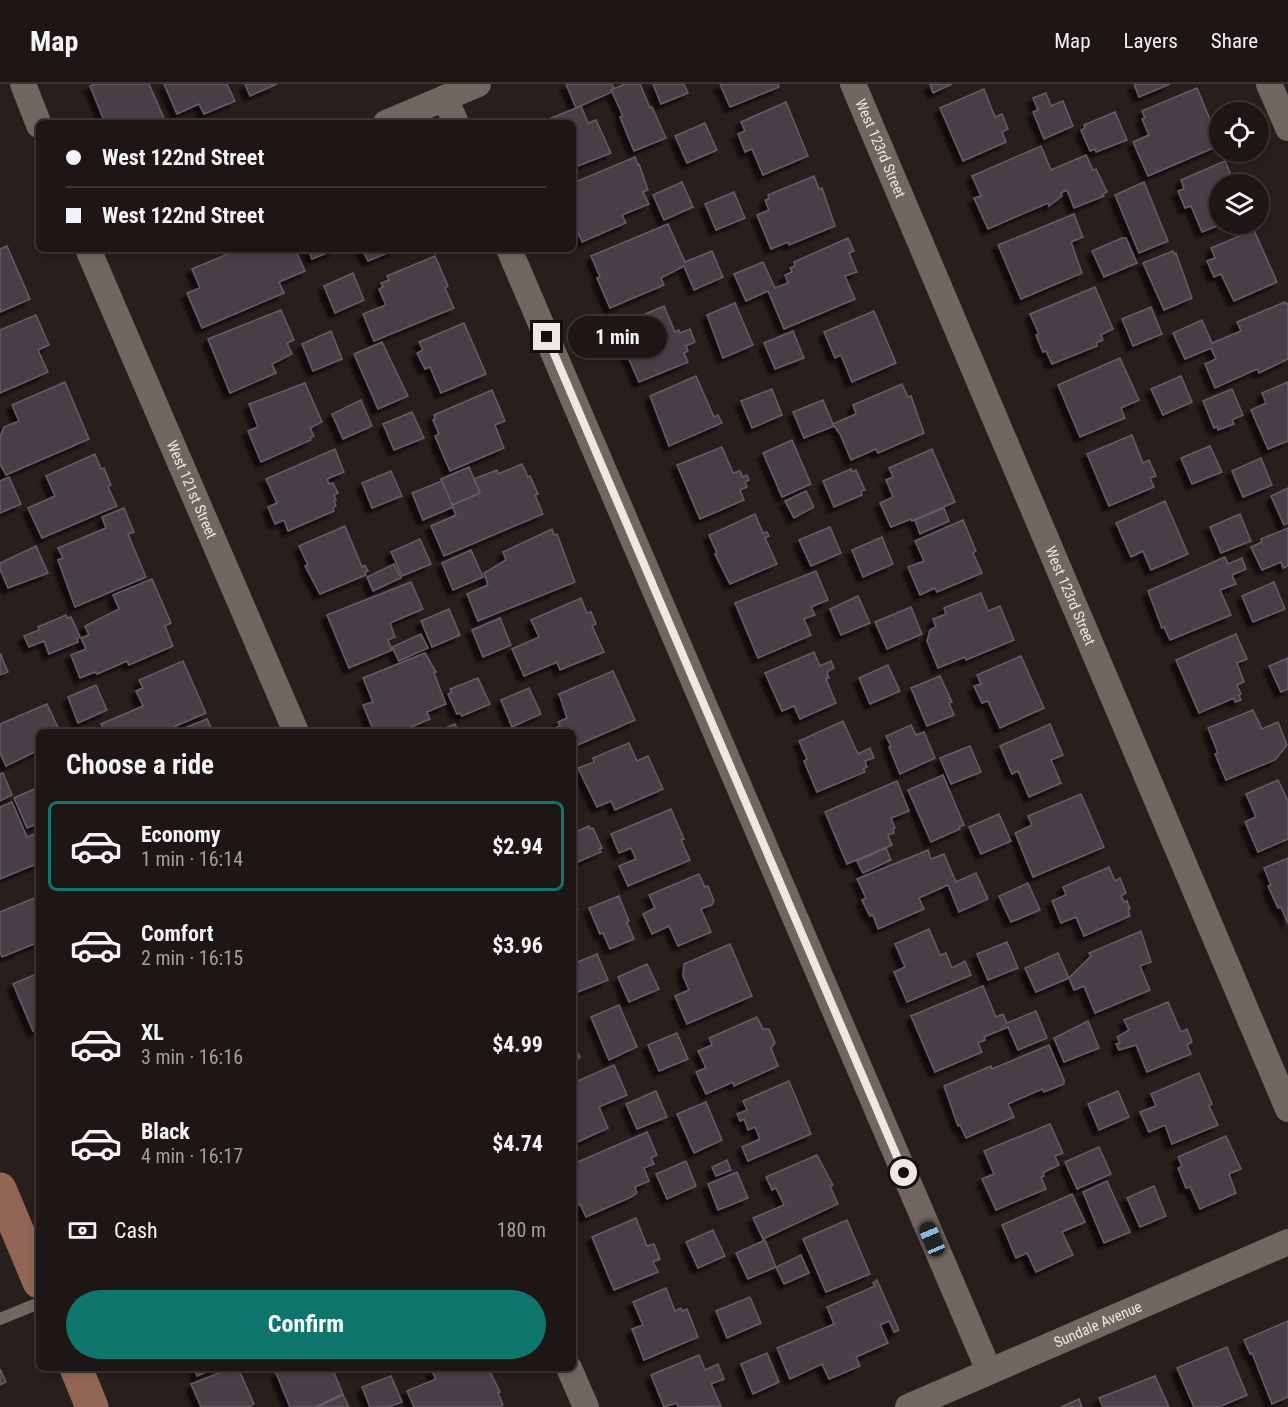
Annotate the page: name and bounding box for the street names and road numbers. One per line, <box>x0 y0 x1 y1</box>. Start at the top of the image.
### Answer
street label: West 123rd Street <box>851 96 909 201</box>
street label: West 121st Street <box>163 438 221 541</box>
street label: West 123rd Street <box>1041 544 1099 648</box>
street label: Sundale Avenue <box>1051 1298 1145 1352</box>

